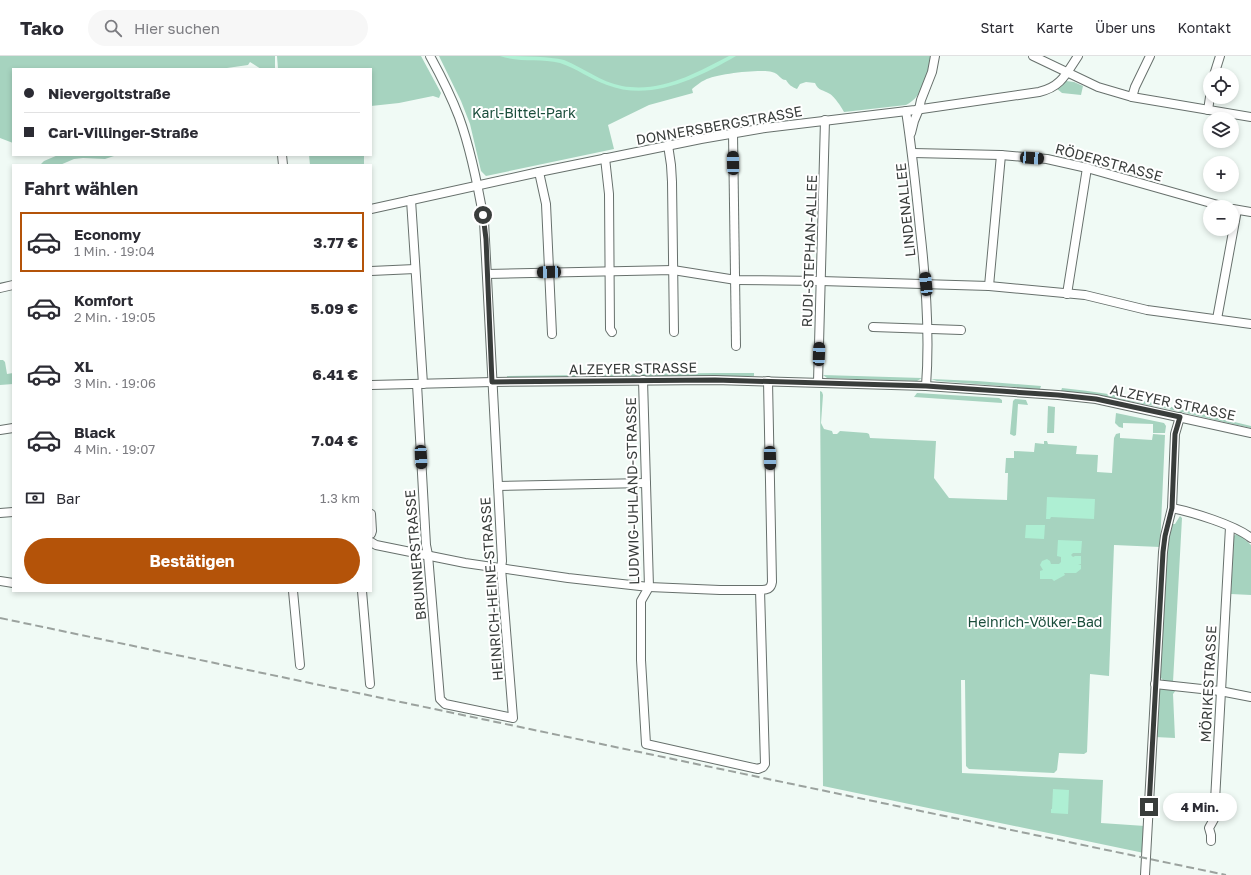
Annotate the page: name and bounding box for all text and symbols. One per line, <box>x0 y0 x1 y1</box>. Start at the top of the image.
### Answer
search box <box>88 10 368 46</box>
text: Tako <box>20 16 64 39</box>
icon: search <box>102 17 124 39</box>
text: Hier suchen <box>134 19 220 37</box>
text: Start <box>981 19 1014 36</box>
text: Karte <box>1036 19 1073 36</box>
text: Über uns <box>1095 19 1155 36</box>
text: Kontakt <box>1177 19 1231 36</box>
map controls <box>1203 68 1239 236</box>
button: locate <box>1203 68 1239 104</box>
text: Nievergoltstraße <box>48 84 171 102</box>
street label: DONNERSBERGSTRASSE <box>635 102 803 148</box>
park label: Karl-Bittel-Park <box>472 104 576 121</box>
button: layers <box>1203 112 1239 148</box>
text: Carl-Villinger-Straße <box>48 123 198 141</box>
street label: RÖDERSTRASSE <box>1053 139 1165 185</box>
car <box>727 151 739 175</box>
car <box>1020 151 1044 165</box>
button: + <box>1203 156 1239 192</box>
street label: LINDENALLEE <box>892 162 918 258</box>
street label: RUDI-STEPHAN-ALLEE <box>798 174 820 328</box>
text: Fahrt wählen <box>24 177 138 199</box>
button: − <box>1203 200 1239 236</box>
route start <box>474 206 492 224</box>
icon: car <box>26 224 62 260</box>
text: Economy <box>74 225 141 243</box>
text: 3.77 € <box>313 233 358 251</box>
text: 1 Min. · 19:04 <box>74 243 155 259</box>
car <box>537 266 561 278</box>
car <box>919 271 933 297</box>
icon: car <box>26 290 62 326</box>
text: Komfort <box>74 291 133 309</box>
text: 5.09 € <box>310 299 358 317</box>
text: 2 Min. · 19:05 <box>74 309 155 325</box>
car <box>813 342 825 366</box>
icon: car <box>26 356 62 392</box>
text: XL <box>74 357 93 375</box>
street label: ALZEYER STRASSE <box>569 358 697 378</box>
text: 6.41 € <box>312 365 358 383</box>
text: 3 Min. · 19:06 <box>74 375 156 391</box>
street label: ALZEYER STRASSE <box>1109 380 1237 424</box>
street label: LUDWIG-UHLAND-STRASSE <box>622 397 642 585</box>
icon: car <box>26 422 62 458</box>
text: Black <box>74 423 116 441</box>
text: 7.04 € <box>312 431 358 449</box>
text: 4 Min. · 19:07 <box>74 441 155 457</box>
car <box>414 445 428 469</box>
car <box>764 446 776 470</box>
icon: cash <box>24 487 46 509</box>
text: Bar <box>56 489 80 507</box>
street label: BRUNNERSTRASSE <box>401 489 429 621</box>
text: 1.3 km <box>320 490 360 506</box>
street label: HEINRICH-HEINE-STRASSE <box>476 496 506 682</box>
button: Bestätigen <box>24 538 360 584</box>
park label: Heinrich-Völker-Bad <box>968 613 1102 630</box>
street label: MÖRIKESTRASSE <box>1196 625 1220 743</box>
callout: 4 Min. <box>1163 793 1237 821</box>
route end <box>1140 798 1158 816</box>
text: 4 Min. <box>1181 799 1219 815</box>

